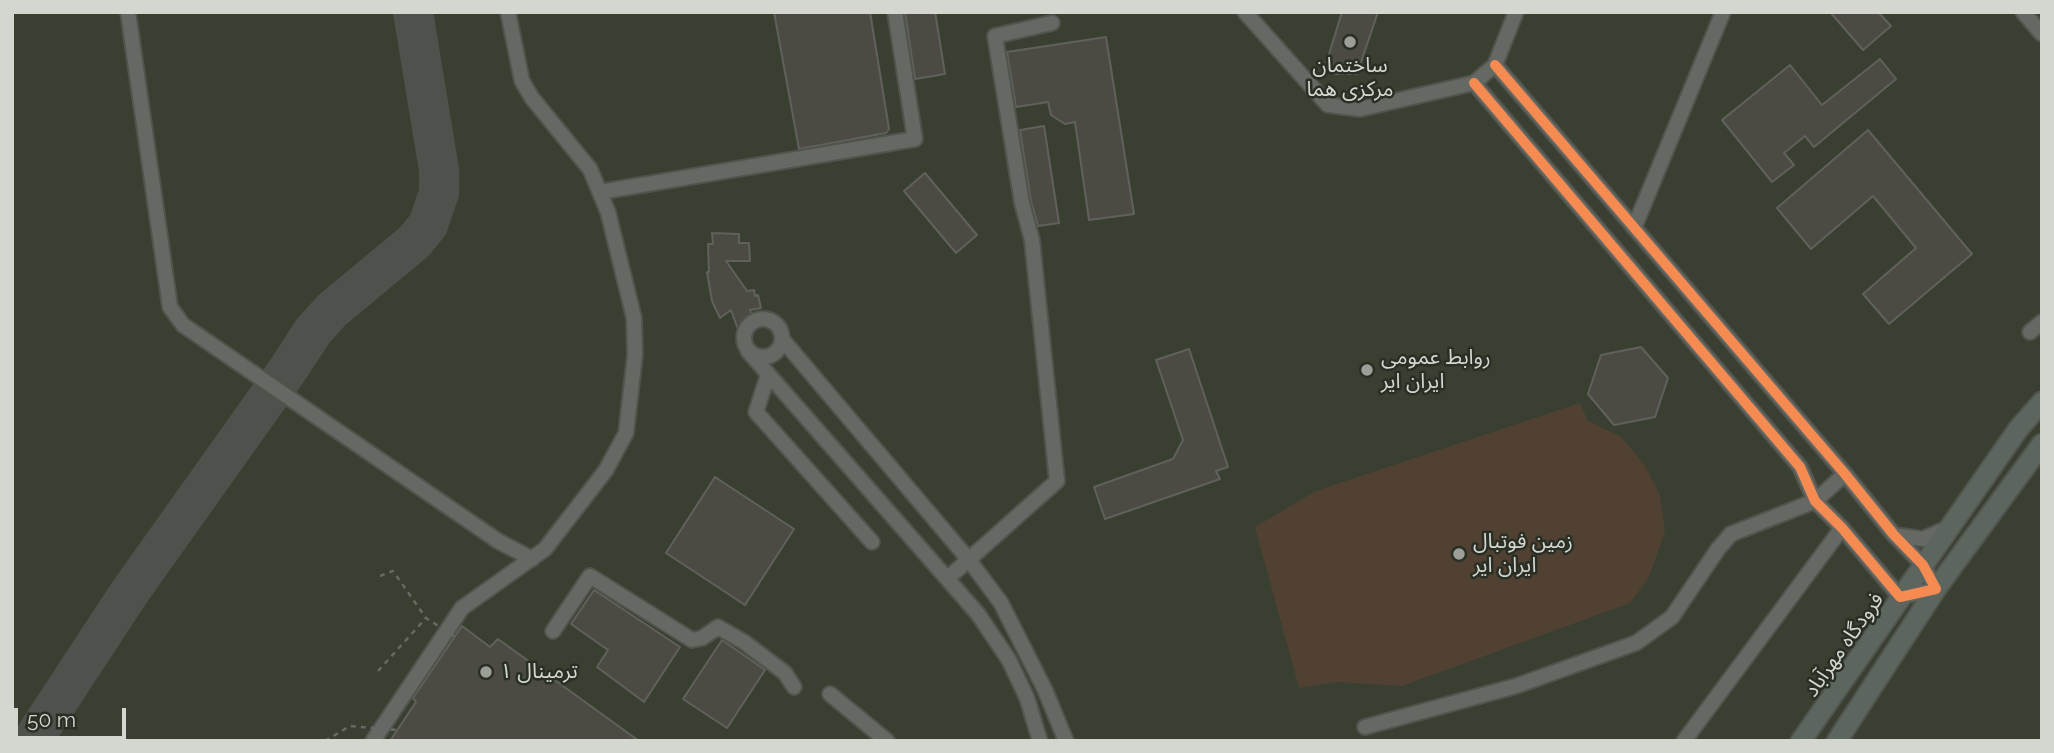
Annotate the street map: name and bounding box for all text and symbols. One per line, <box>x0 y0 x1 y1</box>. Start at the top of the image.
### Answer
marker: ساختمان مرکزی هما <box>1342 34 1358 50</box>
place label: ساختمان مرکزی هما <box>1306 53 1394 103</box>
place label: روابط عمومی ایران ایر <box>1381 345 1491 395</box>
marker: روابط عمومی ایران ایر <box>1359 362 1375 378</box>
place label: زمین فوتبال ایران ایر <box>1473 529 1573 579</box>
marker: زمین فوتبال ایران ایر <box>1451 546 1467 562</box>
street label: فرودگاه مهرآباد <box>1799 588 1889 702</box>
place label: ترمینال ۱ <box>500 659 578 685</box>
marker: ترمینال ۱ <box>478 664 494 680</box>
scale bar <box>18 694 130 738</box>
text: 50 m <box>27 707 76 732</box>

